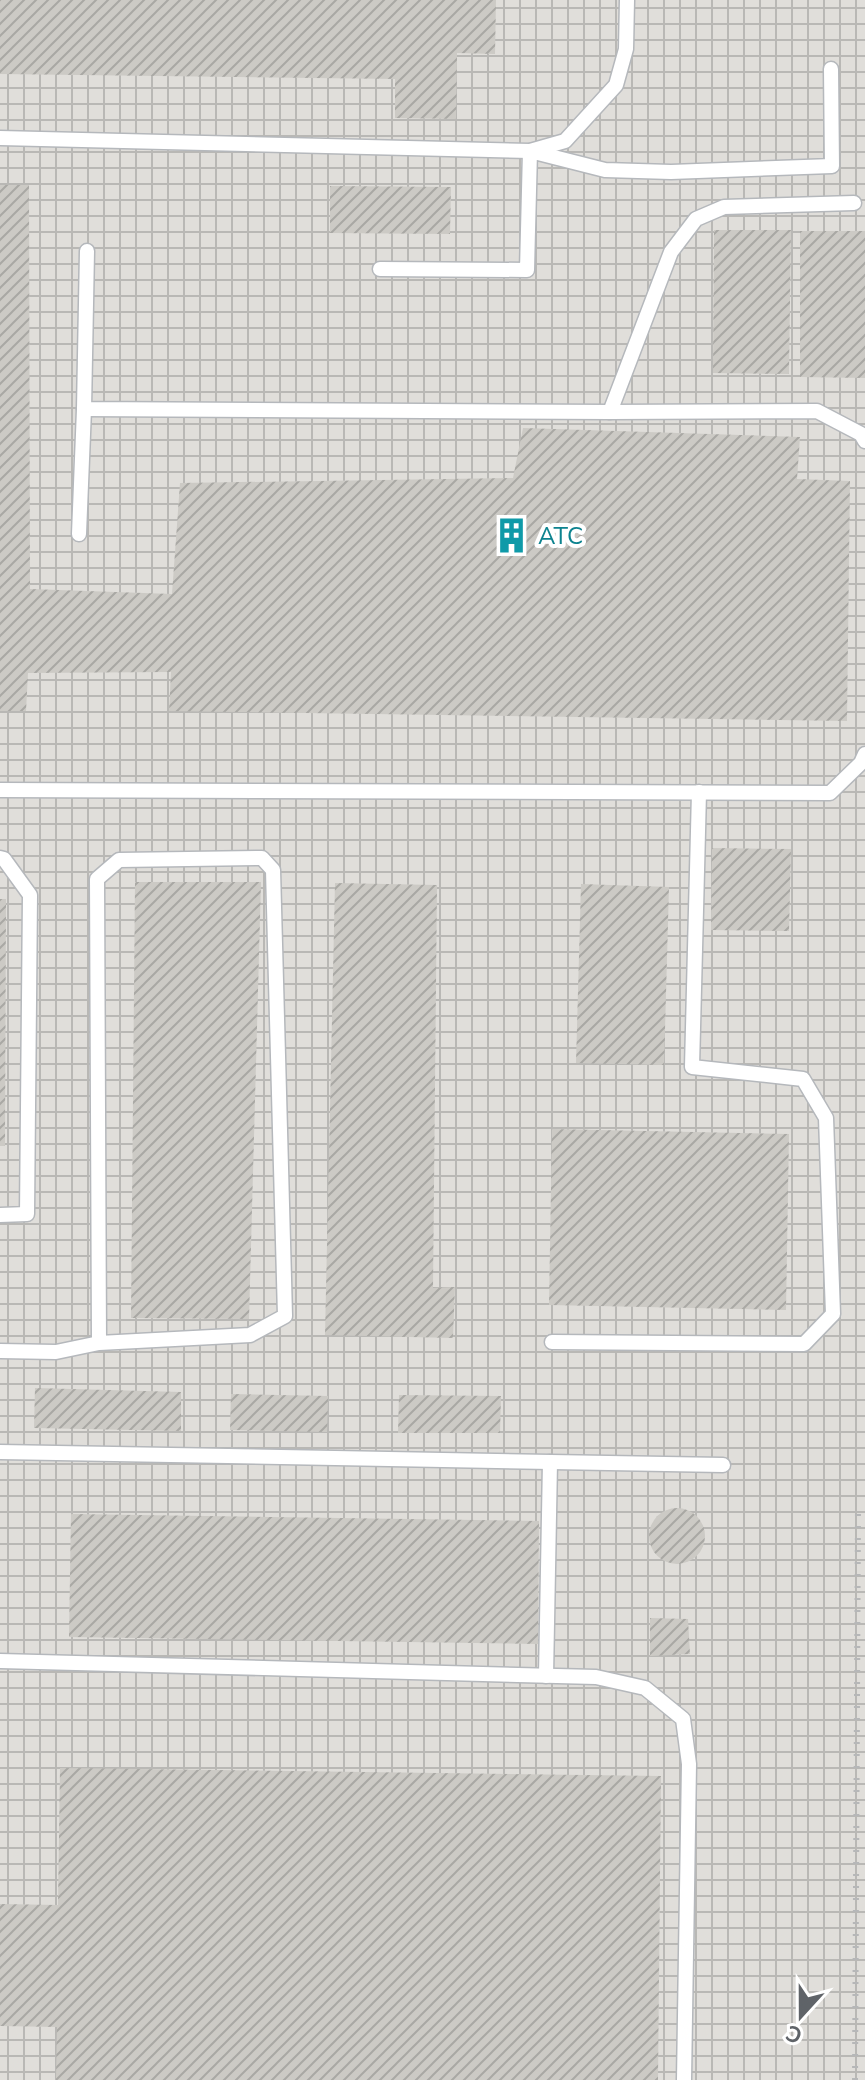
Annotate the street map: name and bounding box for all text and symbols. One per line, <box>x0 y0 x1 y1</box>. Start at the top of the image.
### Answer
building icon: АТС <box>493 517 531 555</box>
place label: АТС <box>538 520 583 552</box>
north arrow <box>761 1976 841 2056</box>
text: С <box>782 2017 807 2050</box>

